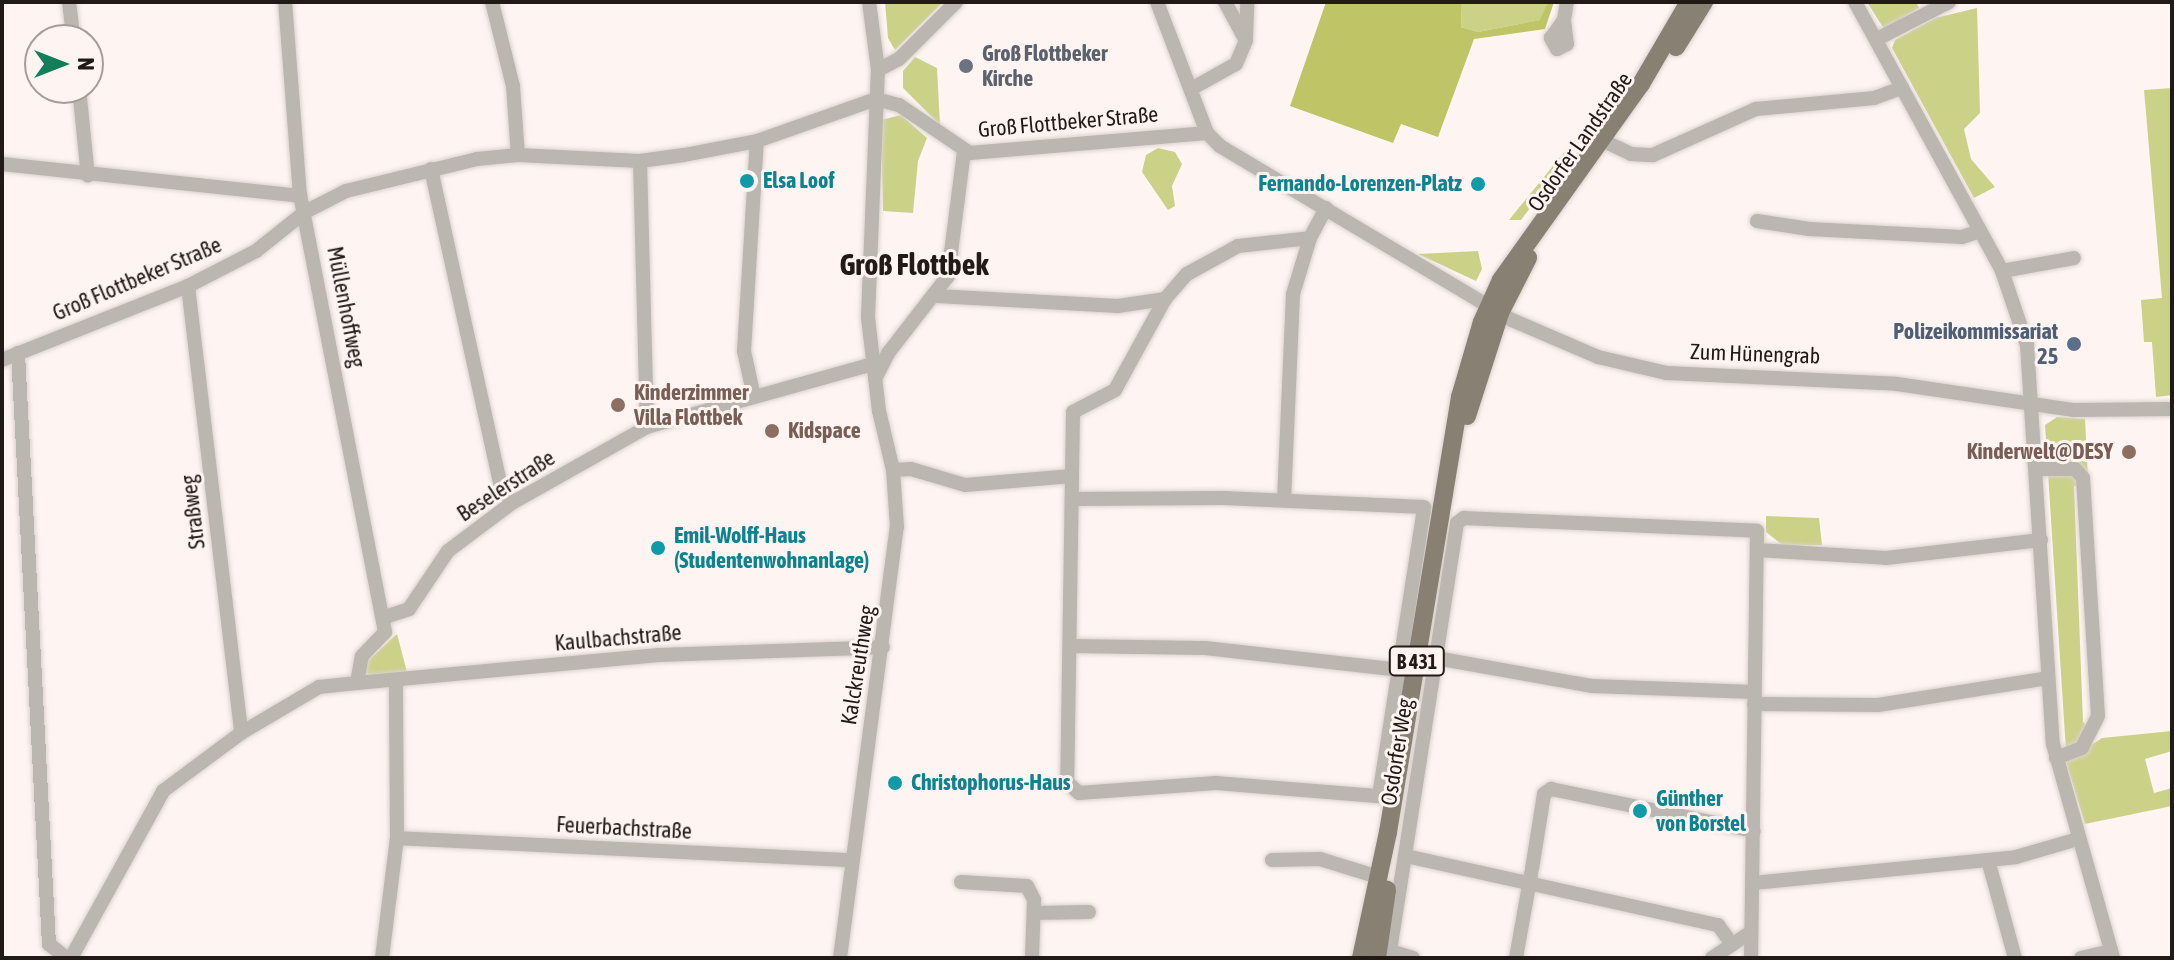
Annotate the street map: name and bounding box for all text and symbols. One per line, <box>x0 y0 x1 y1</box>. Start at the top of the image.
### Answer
north arrow <box>24 24 104 104</box>
place label: Groß Flottbeker Kirche <box>982 40 1107 92</box>
marker: Groß Flottbeker Kirche <box>957 57 975 75</box>
text: N <box>73 58 99 70</box>
street label: Osdorfer Landstraße <box>1522 67 1638 217</box>
street label: Groß Flottbeker Straße <box>977 101 1159 143</box>
place label: Elsa Loof <box>763 168 834 194</box>
place label: Fernando-Lorenzen-Platz <box>1258 171 1462 197</box>
marker: Elsa Loof <box>738 172 756 190</box>
marker: Fernando-Lorenzen-Platz <box>1469 175 1487 193</box>
street label: Groß Flottbeker Straße <box>49 232 225 326</box>
street label: Müllenhoffweg <box>321 244 371 370</box>
district label: Groß Flottbek <box>839 246 989 282</box>
place label: Polizeikommissariat 25 <box>1893 318 2058 370</box>
marker: Polizeikommissariat 25 <box>2065 335 2083 353</box>
street label: Zum Hünengrab <box>1689 339 1821 369</box>
place label: Kinderzimmer Villa Flottbek <box>634 379 749 430</box>
marker: Kinderzimmer Villa Flottbek <box>609 396 627 414</box>
place label: Kidspace <box>788 418 861 444</box>
marker: Kidspace <box>763 422 781 440</box>
place label: Kinderwelt@DESY <box>1967 439 2113 465</box>
marker: Kinderwelt@DESY <box>2120 443 2138 461</box>
street label: Beselerstraße <box>452 445 560 527</box>
street label: Straßweg <box>175 473 211 551</box>
place label: Emil-Wolff-Haus (Studentenwohnanlage) <box>674 522 869 574</box>
marker: Emil-Wolff-Haus (Studentenwohnanlage) <box>649 539 667 557</box>
street label: Kalckreuthweg <box>836 603 880 727</box>
street label: Kaulbachstraße <box>553 619 683 657</box>
road number: B 431 <box>1387 645 1447 677</box>
street label: Osdorfer Weg <box>1376 697 1418 807</box>
place label: Christophorus-Haus <box>911 770 1071 796</box>
marker: Christophorus-Haus <box>886 774 904 792</box>
place label: Günther von Borstel <box>1656 785 1746 836</box>
marker: Günther von Borstel <box>1631 802 1649 820</box>
street label: Feuerbachstraße <box>556 811 692 845</box>

